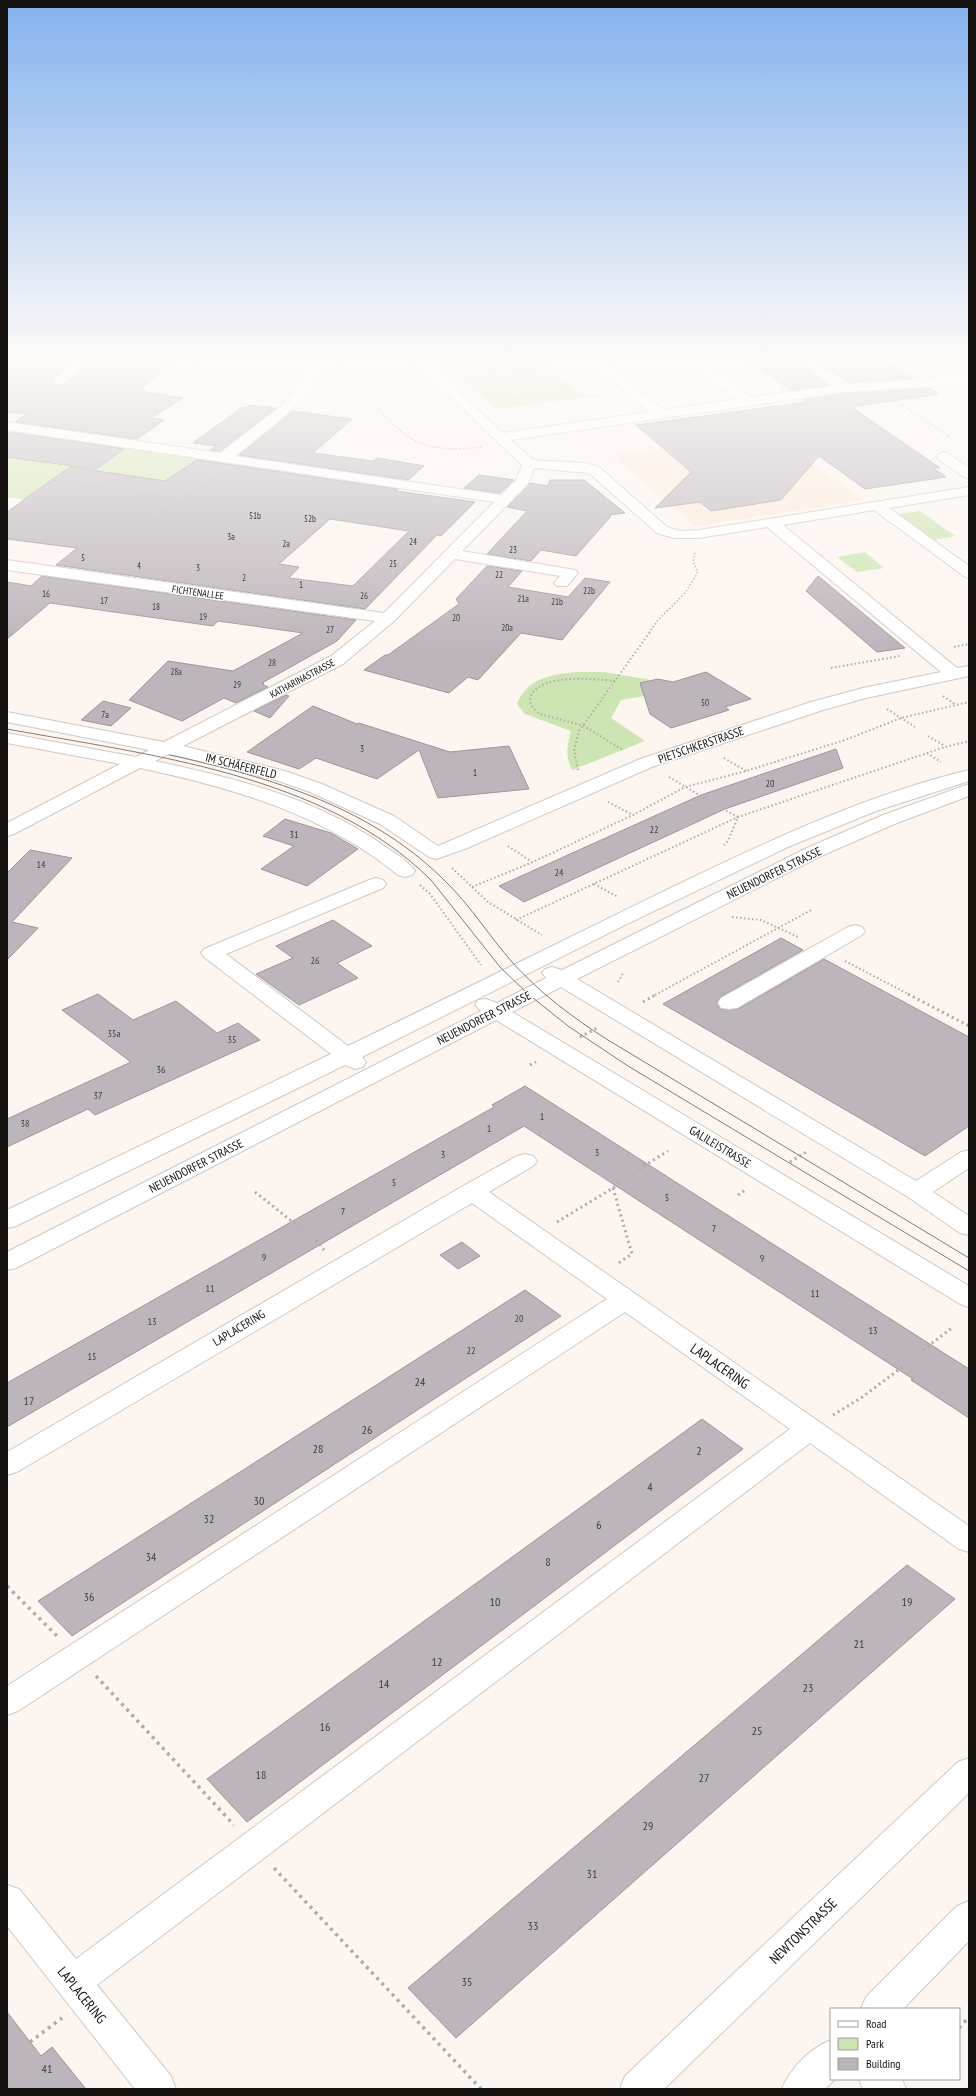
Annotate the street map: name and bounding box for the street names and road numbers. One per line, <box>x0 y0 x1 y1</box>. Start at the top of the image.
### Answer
street label: FICHTENALLEE <box>171 582 225 603</box>
street label: KATHARINASTRASSE <box>268 656 337 701</box>
street label: PIETSCHKERSTRASSE <box>656 723 746 766</box>
street label: IM SCHÄFERFELD <box>204 749 278 782</box>
street label: NEUENDORFER STRASSE <box>724 843 824 902</box>
street label: NEUENDORFER STRASSE <box>434 987 533 1048</box>
street label: GALILEISTRASSE <box>687 1122 754 1171</box>
street label: NEUENDORFER STRASSE <box>146 1135 245 1196</box>
street label: LAPLACERING <box>210 1306 268 1349</box>
street label: LAPLACERING <box>687 1339 753 1393</box>
street label: NEWTONSTRASSE <box>765 1894 841 1968</box>
street label: LAPLACERING <box>54 1963 110 2027</box>

